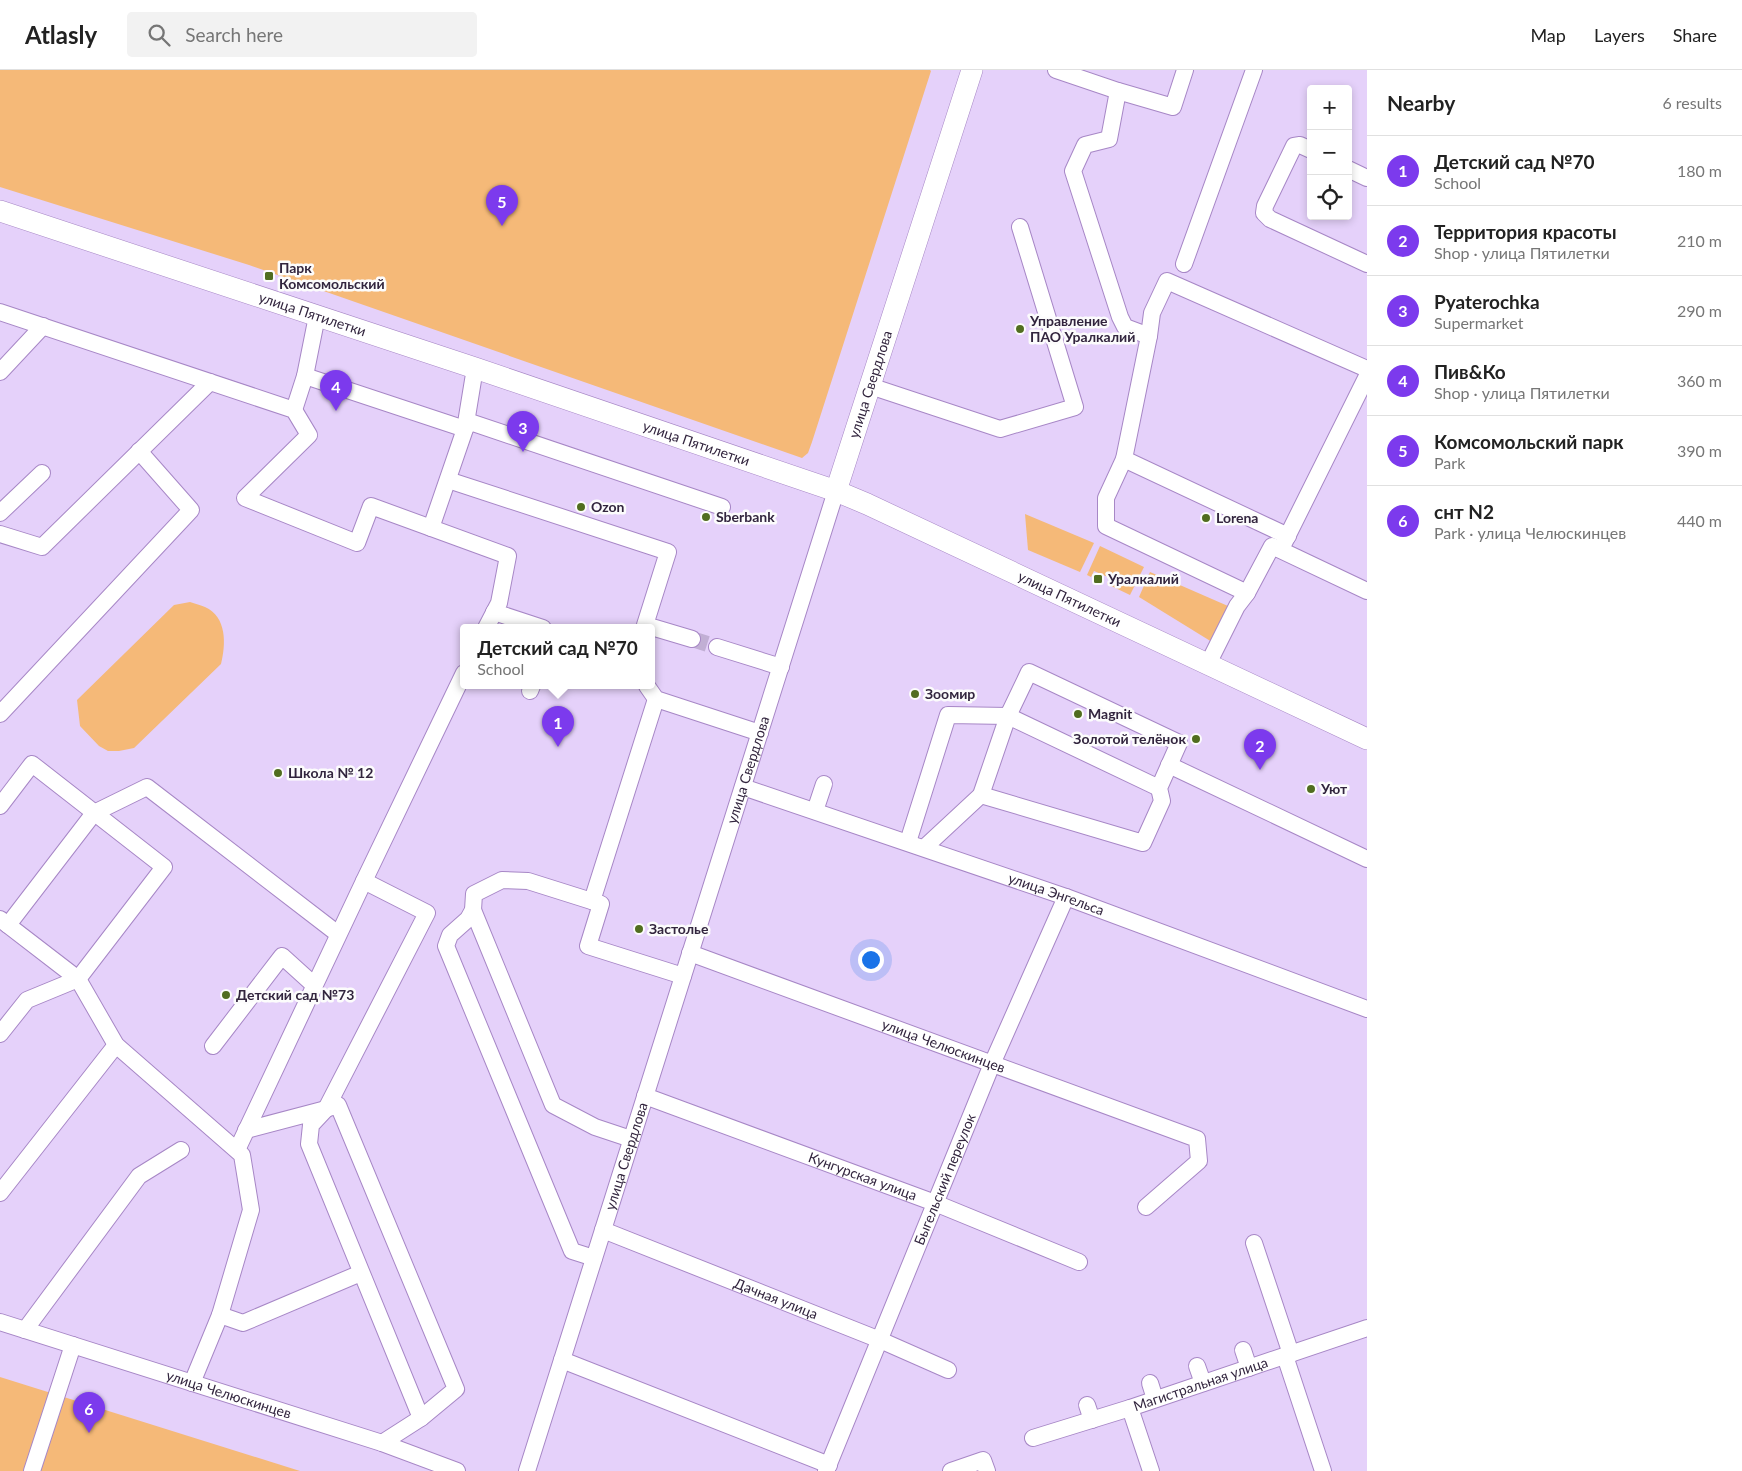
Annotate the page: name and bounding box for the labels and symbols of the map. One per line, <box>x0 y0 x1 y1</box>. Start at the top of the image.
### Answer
pin: 5 <box>486 185 518 226</box>
place label: Парк Комсомольский <box>279 259 385 292</box>
marker: Парк Комсомольский <box>263 270 275 282</box>
street label: улица Пятилетки <box>257 288 368 339</box>
place label: Управление ПАО Уралкалий <box>1029 312 1135 345</box>
marker: Управление ПАО Уралкалий <box>1014 323 1026 335</box>
street label: улица Свердлова <box>845 328 895 440</box>
pin: 4 <box>320 370 352 411</box>
pin: 3 <box>507 411 539 452</box>
street label: улица Пятилетки <box>641 417 752 469</box>
place label: Ozon <box>591 498 625 515</box>
marker: Ozon <box>575 501 587 513</box>
place label: Sberbank <box>716 508 775 525</box>
place label: Lorena <box>1216 509 1258 526</box>
marker: Sberbank <box>700 511 712 523</box>
marker: Lorena <box>1200 512 1212 524</box>
street label: улица Пятилетки <box>1015 567 1124 630</box>
place label: Уралкалий <box>1107 570 1179 587</box>
marker: Уралкалий <box>1092 573 1104 585</box>
place label: Зоомир <box>925 685 975 702</box>
marker: Зоомир <box>909 688 921 700</box>
place label: Magnit <box>1088 705 1133 722</box>
pin: 1 <box>542 706 574 747</box>
marker: Magnit <box>1072 708 1084 720</box>
street label: улица Свердлова <box>723 714 772 826</box>
pin: 2 <box>1244 729 1276 770</box>
place label: Золотой телёнок <box>1073 730 1186 747</box>
marker: Золотой телёнок <box>1190 733 1202 745</box>
place label: Школа № 12 <box>288 764 373 781</box>
marker: Школа № 12 <box>272 767 284 779</box>
place label: Уют <box>1320 780 1348 797</box>
marker: Уют <box>1305 783 1317 795</box>
street label: улица Энгельса <box>1006 869 1107 918</box>
place label: Застолье <box>649 920 709 937</box>
marker: Застолье <box>633 923 645 935</box>
your location <box>858 947 884 973</box>
place label: Детский сад №73 <box>236 986 354 1003</box>
marker: Детский сад №73 <box>220 989 232 1001</box>
street label: улица Челюскинцев <box>880 1015 1008 1076</box>
street label: улица Свердлова <box>601 1100 651 1212</box>
street label: Быгельский переулок <box>910 1110 979 1247</box>
street label: Кунгурская улица <box>806 1148 919 1204</box>
street label: Дачная улица <box>732 1274 820 1322</box>
street label: Магистральная улица <box>1131 1353 1270 1414</box>
street label: улица Челюскинцев <box>164 1366 294 1422</box>
pin: 6 <box>73 1392 105 1433</box>

